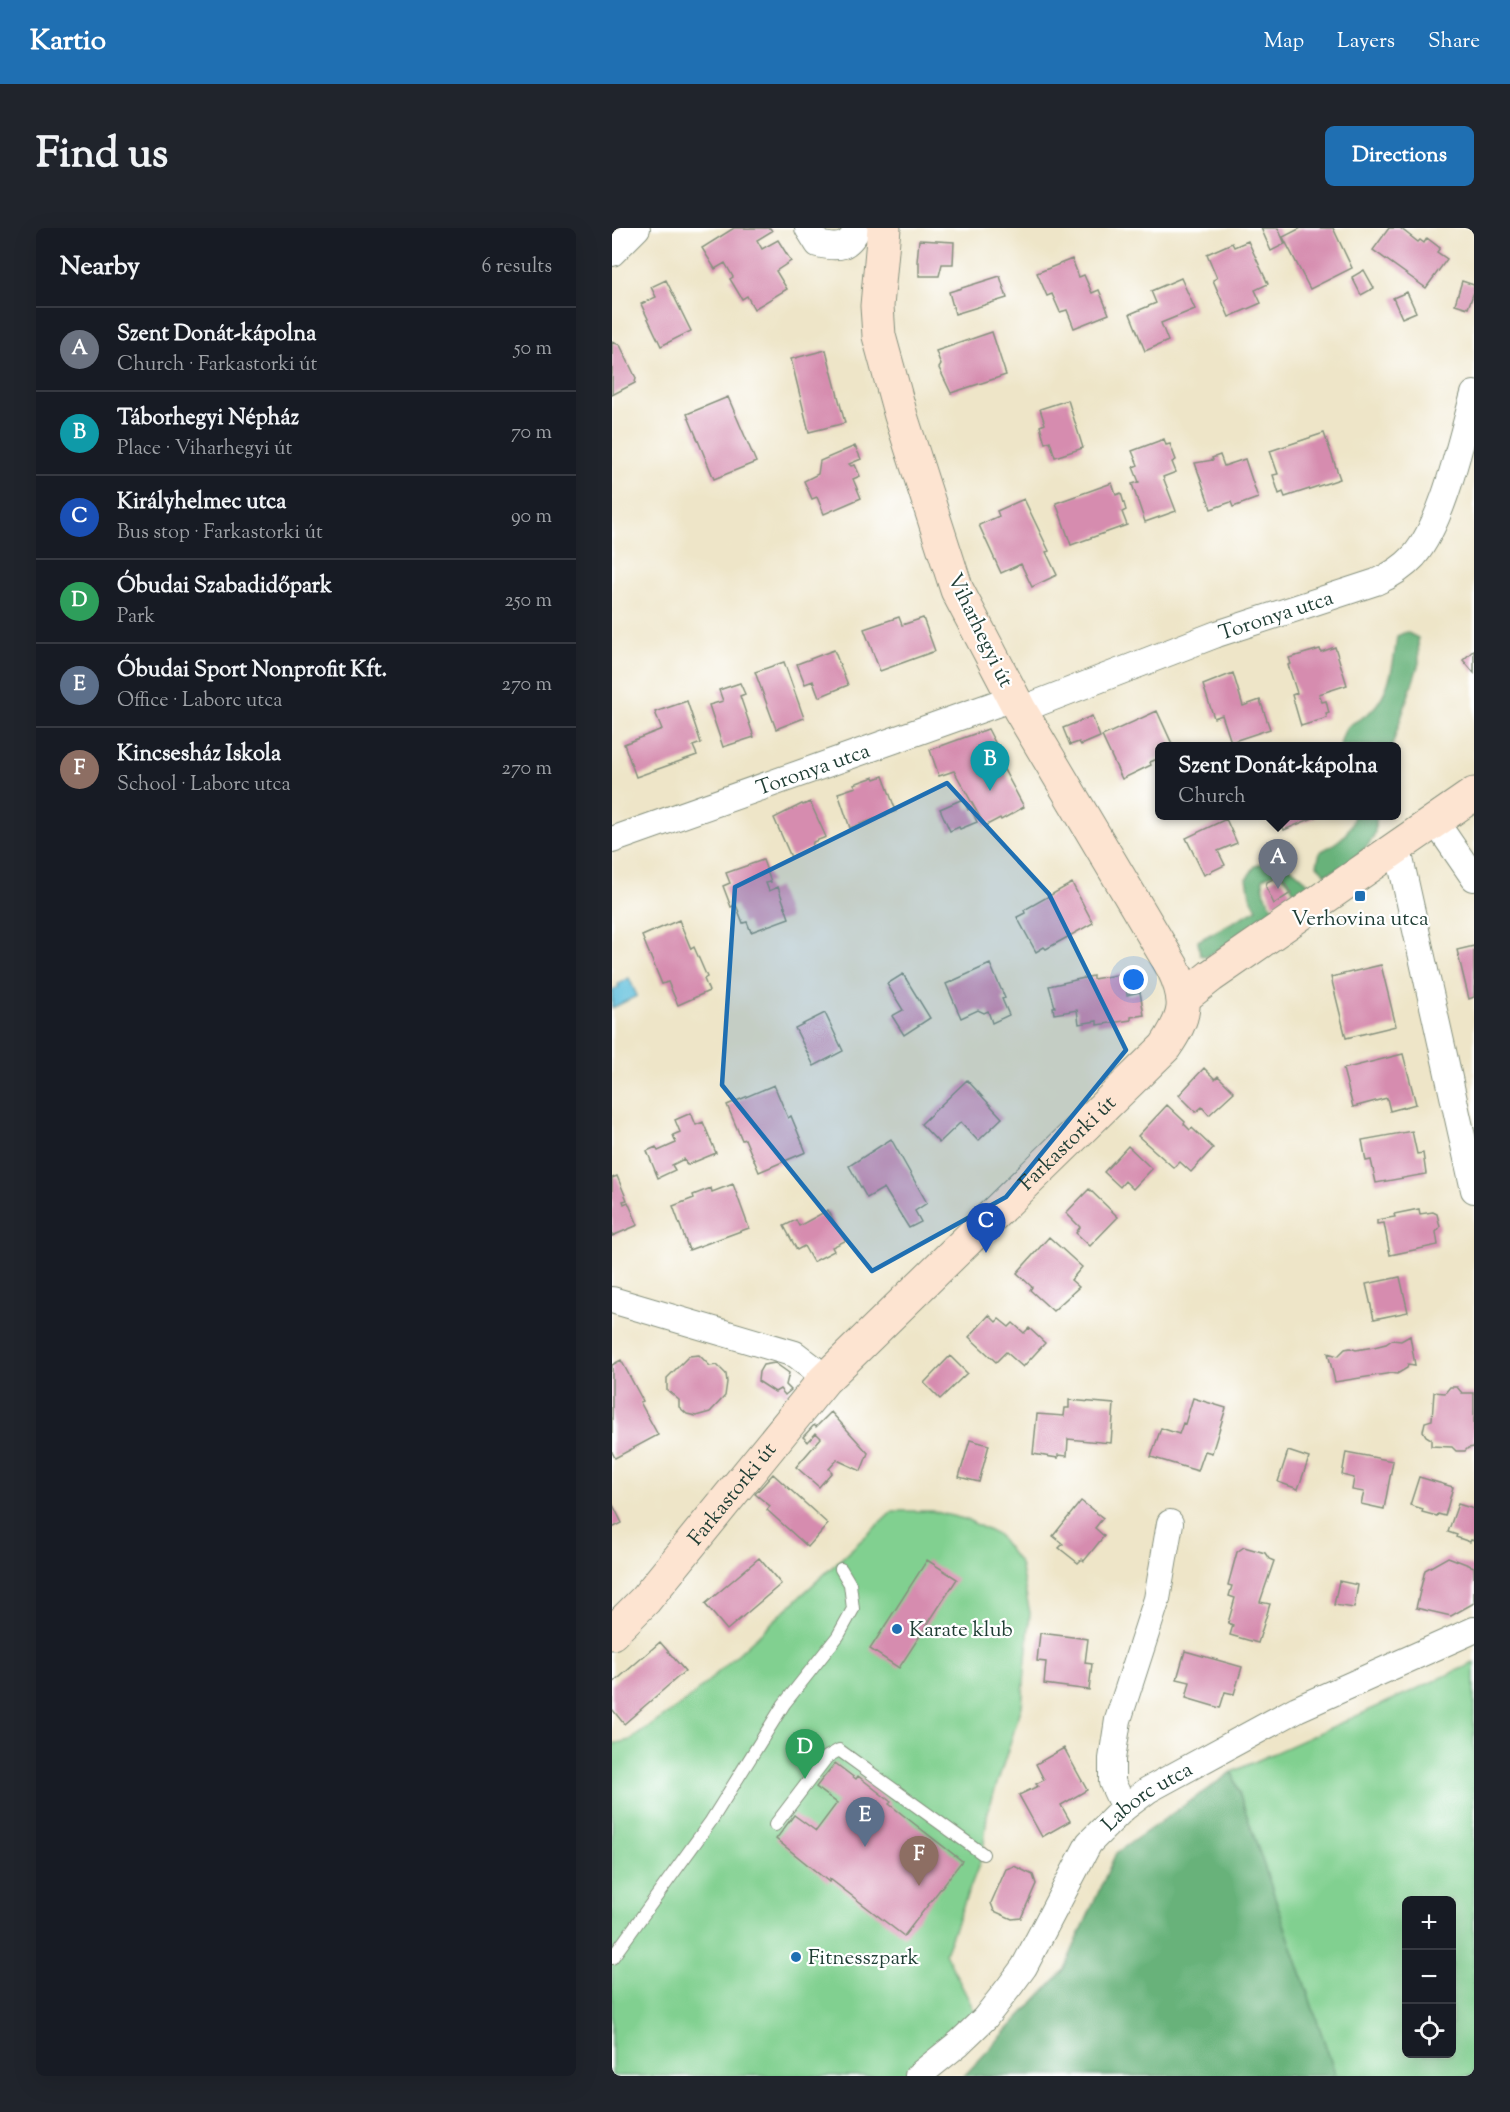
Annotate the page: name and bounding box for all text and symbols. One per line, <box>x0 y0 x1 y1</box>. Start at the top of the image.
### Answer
text: Kartio <box>30 22 106 62</box>
text: Map <box>1264 27 1304 57</box>
text: Layers <box>1337 27 1395 57</box>
text: Share <box>1428 27 1480 57</box>
text: Find us <box>36 126 168 186</box>
button: Directions <box>1325 126 1474 186</box>
text: Nearby <box>60 249 140 286</box>
text: 6 results <box>482 253 552 282</box>
text: Szent Donát-kápolna <box>117 319 316 351</box>
text: A <box>71 335 88 364</box>
text: 50 m <box>514 335 552 364</box>
text: Church · Farkastorki út <box>117 351 317 380</box>
text: Táborhegyi Népház <box>117 403 299 435</box>
text: B <box>73 419 86 448</box>
text: 70 m <box>511 419 552 448</box>
text: Place · Viharhegyi út <box>117 435 292 464</box>
text: Királyhelmec utca <box>117 487 286 519</box>
text: C <box>71 503 88 532</box>
text: 90 m <box>511 503 552 532</box>
text: Bus stop · Farkastorki út <box>117 519 323 548</box>
street label: Viharhegyi út <box>939 569 1020 693</box>
text: Óbudai Szabadidőpark <box>117 571 332 603</box>
street label: Toronya utca <box>1215 584 1338 649</box>
text: D <box>72 587 87 616</box>
text: 250 m <box>504 587 552 616</box>
text: Park <box>117 603 155 632</box>
text: Óbudai Sport Nonprofit Kft. <box>117 655 387 687</box>
text: E <box>73 671 86 700</box>
text: 270 m <box>502 671 552 700</box>
text: Office · Laborc utca <box>117 687 282 716</box>
street label: Toronya utca <box>752 737 875 805</box>
text: Kincsesház Iskola <box>117 739 281 771</box>
pin: B <box>970 742 1010 791</box>
popup <box>1155 742 1401 820</box>
text: Szent Donát-kápolna <box>1178 751 1378 783</box>
text: F <box>74 755 85 784</box>
text: 270 m <box>502 755 552 784</box>
text: School · Laborc utca <box>117 771 291 800</box>
text: Church <box>1178 783 1246 812</box>
pin: A <box>1258 840 1298 889</box>
marker: Verhovina utca <box>1353 889 1367 903</box>
place label: Verhovina utca <box>1291 905 1429 935</box>
your location <box>1119 965 1148 994</box>
street label: Farkastorki út <box>1013 1089 1124 1199</box>
pin: C <box>966 1204 1006 1253</box>
street label: Farkastorki út <box>682 1437 784 1553</box>
place label: Karate klub <box>909 1616 1013 1646</box>
marker: Karate klub <box>890 1622 904 1636</box>
pin: D <box>786 1730 824 1779</box>
street label: Laborc utca <box>1096 1755 1199 1839</box>
pin: E <box>846 1798 884 1847</box>
pin: F <box>900 1836 938 1886</box>
map controls <box>1402 1896 1456 2058</box>
button: + <box>1402 1896 1456 1950</box>
place label: Fitnesszpark <box>808 1944 920 1974</box>
marker: Fitnesszpark <box>789 1950 803 1964</box>
button: − <box>1402 1950 1456 2004</box>
button: locate <box>1402 2004 1456 2058</box>

